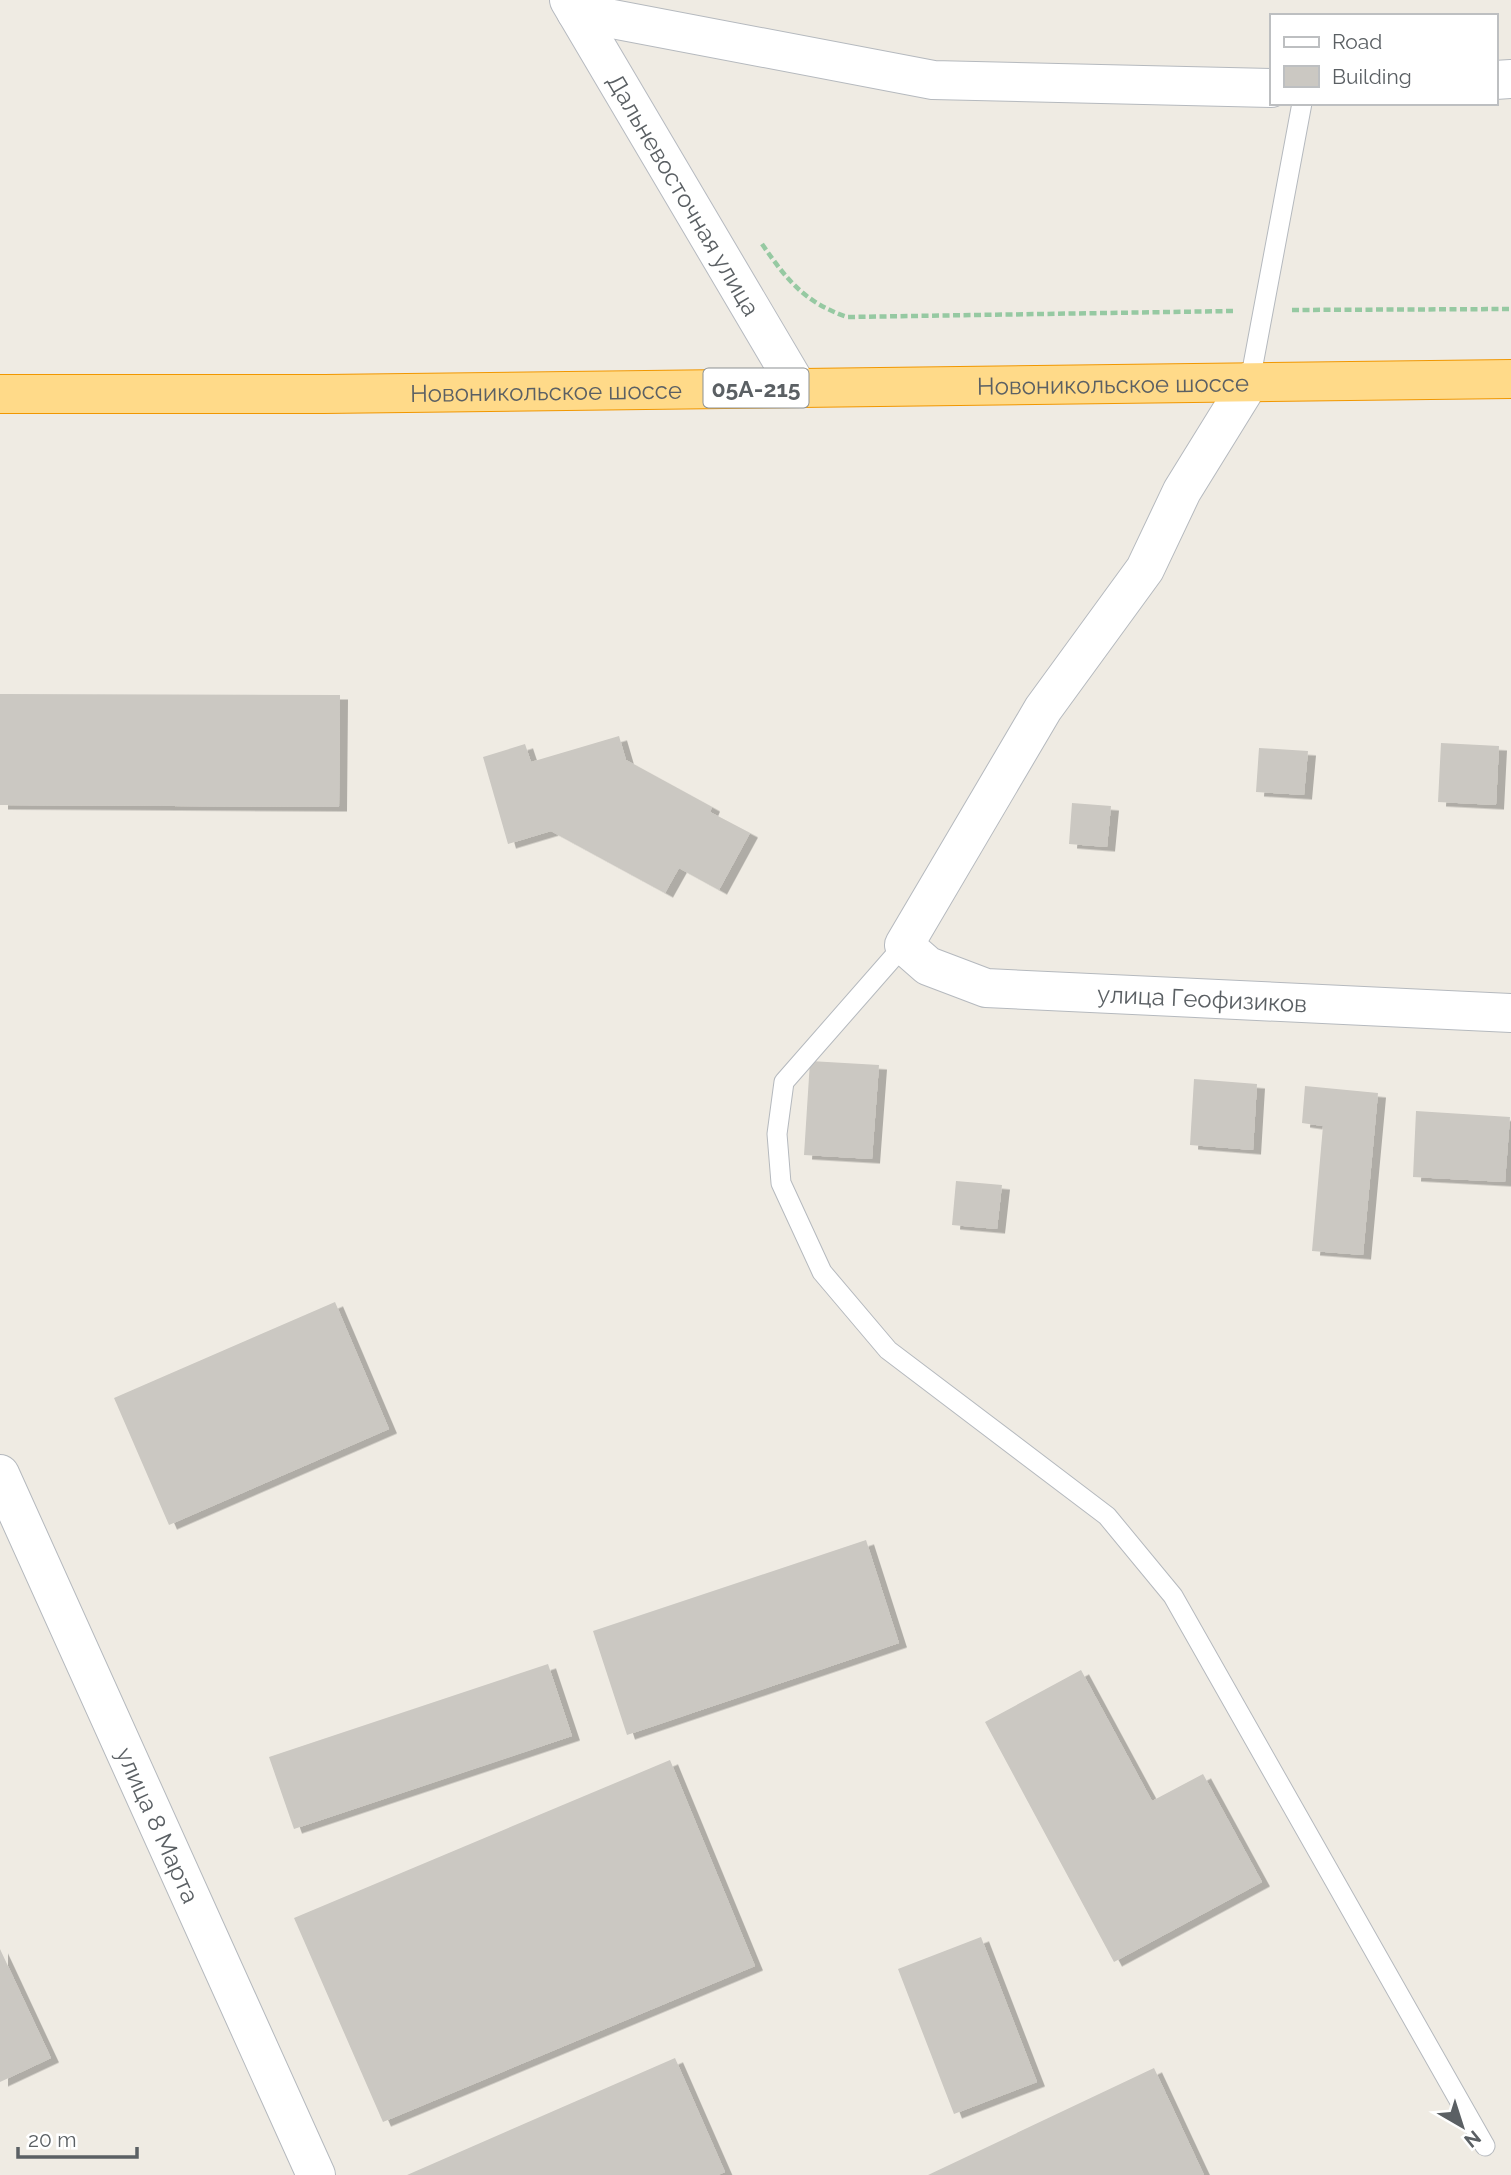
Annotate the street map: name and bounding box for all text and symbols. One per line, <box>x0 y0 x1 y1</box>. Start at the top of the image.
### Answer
legend <box>1270 14 1497 105</box>
text: Road <box>1332 29 1382 54</box>
text: Building <box>1332 64 1412 89</box>
street label: Дальневосточная улица <box>601 68 766 321</box>
road number: 05А-215 <box>704 368 808 408</box>
street label: Новоникольское шоссе <box>977 368 1249 400</box>
street label: Новоникольское шоссе <box>410 375 682 407</box>
street label: улица Геофизиков <box>1096 979 1308 1018</box>
street label: улица 8 Марта <box>111 1743 206 1907</box>
north arrow <box>1427 2091 1497 2161</box>
scale bar <box>18 2116 136 2160</box>
text: N <box>1460 2126 1485 2152</box>
text: 20 m <box>28 2127 76 2152</box>

